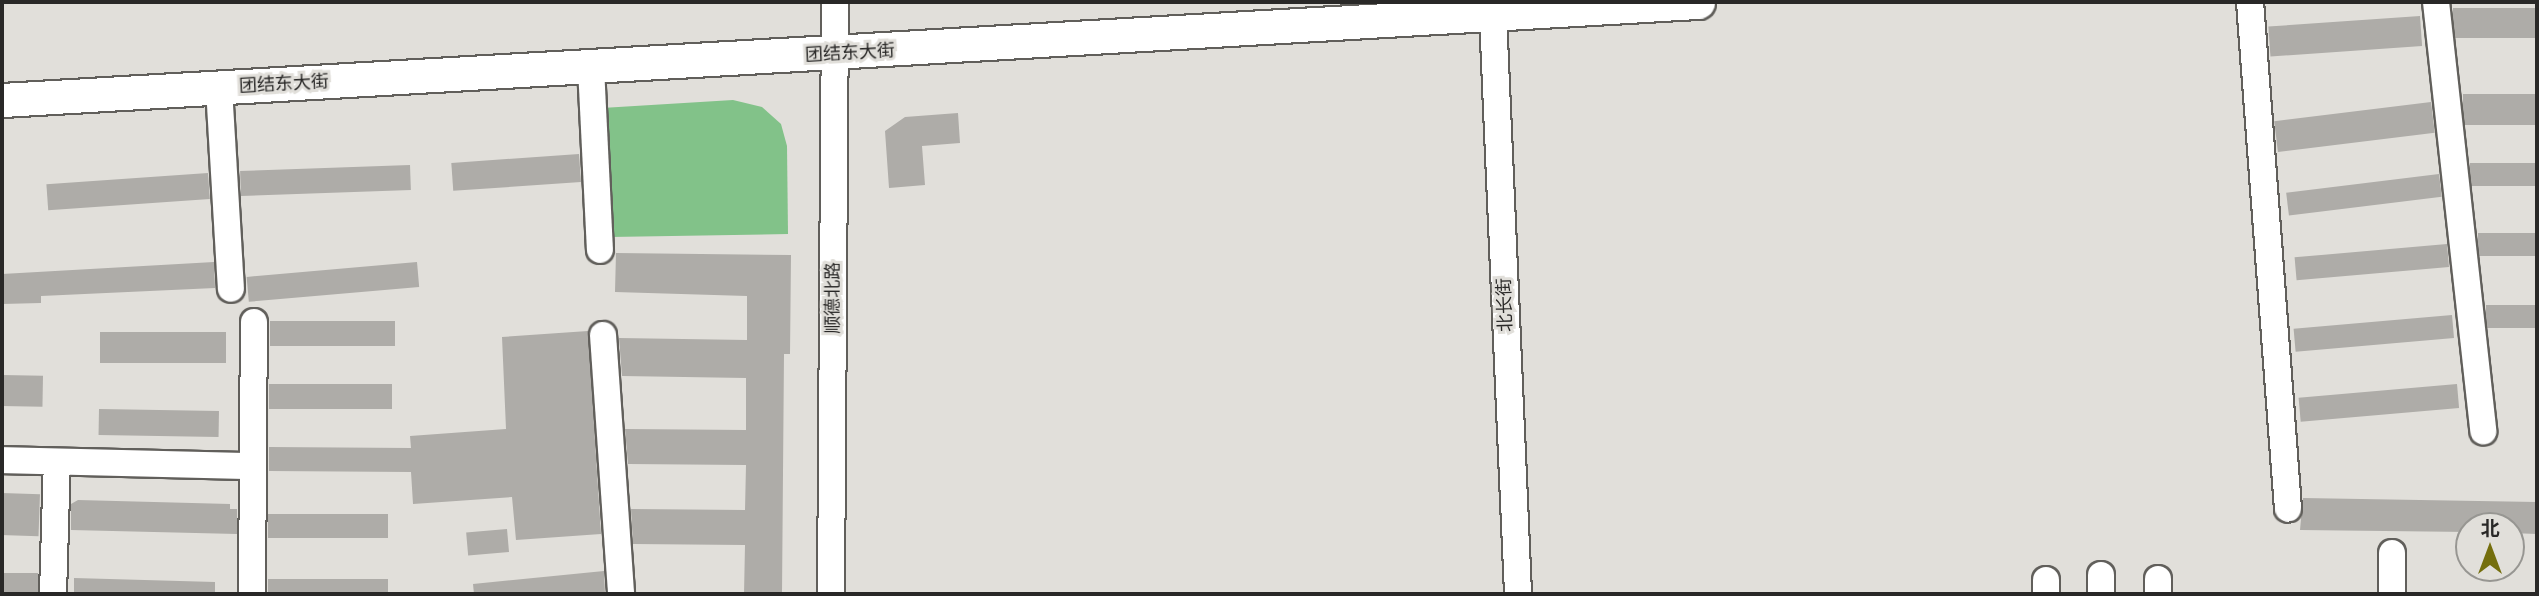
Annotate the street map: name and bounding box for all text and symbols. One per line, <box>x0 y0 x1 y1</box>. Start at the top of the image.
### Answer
street label: 团结东大街 <box>804 40 896 66</box>
street label: 团结东大街 <box>238 71 330 97</box>
street label: 顺德北路 <box>822 262 844 334</box>
street label: 北长街 <box>1493 278 1517 332</box>
north arrow <box>2455 512 2525 582</box>
text: 北 <box>2480 517 2500 539</box>

